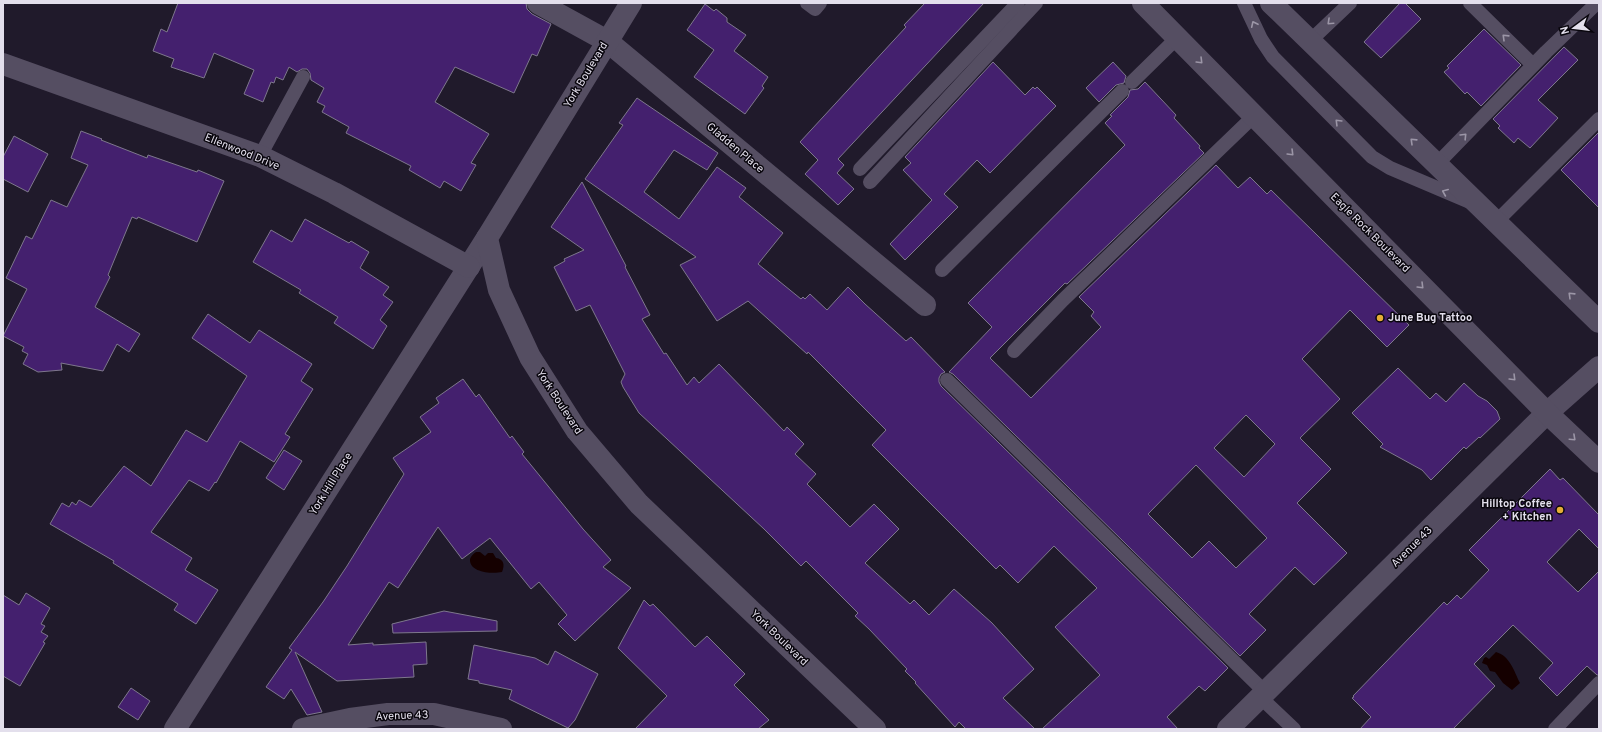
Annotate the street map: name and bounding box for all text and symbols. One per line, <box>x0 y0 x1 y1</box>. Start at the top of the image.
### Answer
north arrow <box>1554 8 1594 48</box>
one-way arrow <box>1327 17 1335 25</box>
one-way arrow <box>1251 21 1259 28</box>
text: N <box>1558 25 1573 36</box>
one-way arrow <box>1502 34 1510 42</box>
street label: York Boulevard <box>561 39 611 111</box>
one-way arrow <box>1195 56 1202 64</box>
one-way arrow <box>1335 119 1343 127</box>
street label: Gladden Place <box>703 120 767 176</box>
street label: Ellenwood Drive <box>202 131 282 173</box>
one-way arrow <box>1459 133 1467 141</box>
one-way arrow <box>1410 138 1418 146</box>
one-way arrow <box>1286 148 1294 156</box>
one-way arrow <box>1442 188 1449 196</box>
street label: Eagle Rock Boulevard <box>1327 190 1413 276</box>
one-way arrow <box>1417 281 1424 289</box>
one-way arrow <box>1568 292 1576 300</box>
place label: June Bug Tattoo <box>1388 311 1472 325</box>
marker: June Bug Tattoo <box>1375 313 1385 323</box>
street label: York Boulevard <box>533 367 585 437</box>
one-way arrow <box>1508 373 1516 381</box>
one-way arrow <box>1568 433 1576 440</box>
street label: York Hill Place <box>306 450 356 518</box>
place label: Hilltop Coffee + Kitchen <box>1481 497 1552 524</box>
marker: Hilltop Coffee + Kitchen <box>1555 505 1565 515</box>
street label: Avenue 43 <box>1388 523 1436 571</box>
street label: York Boulevard <box>747 607 811 669</box>
street label: Avenue 43 <box>375 708 429 724</box>

